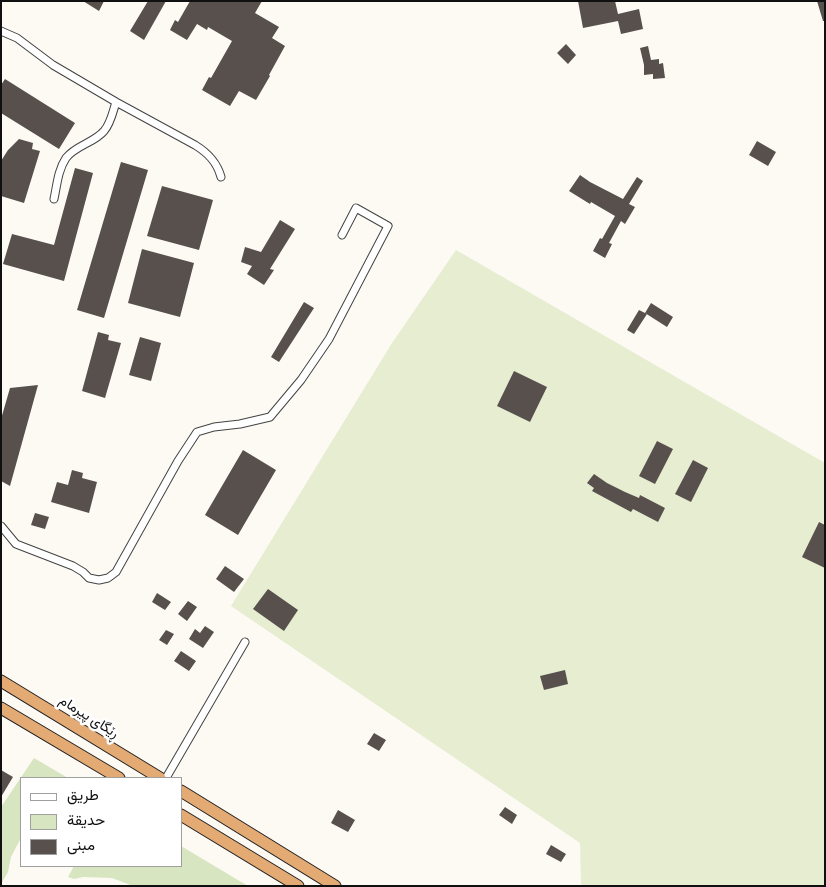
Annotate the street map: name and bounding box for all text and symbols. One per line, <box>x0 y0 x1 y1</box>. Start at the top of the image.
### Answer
street label: ڕێگای پیرمام <box>56 692 122 742</box>
legend <box>20 777 182 867</box>
text: طريق <box>67 785 99 804</box>
text: حديقة <box>67 810 105 829</box>
text: مبنى <box>67 835 95 854</box>

